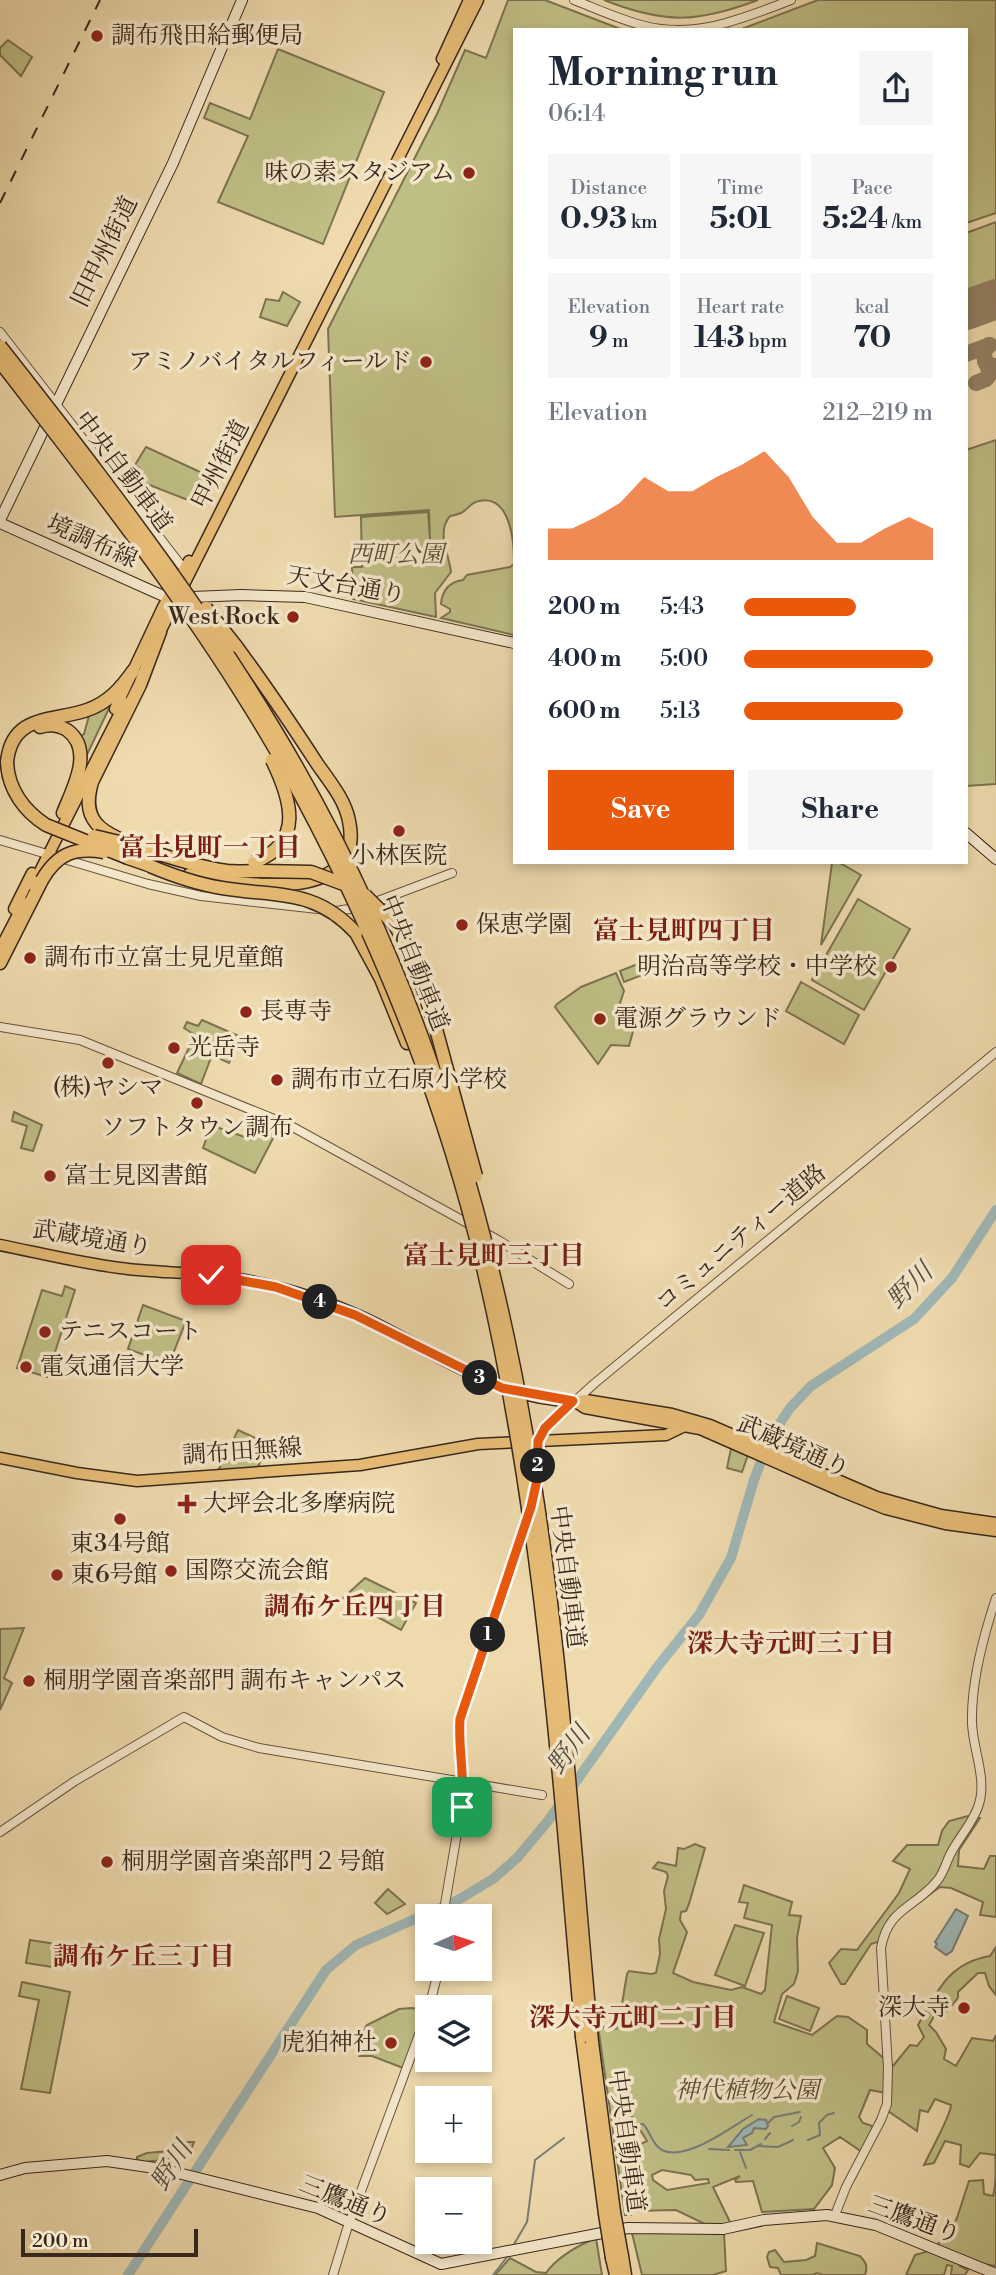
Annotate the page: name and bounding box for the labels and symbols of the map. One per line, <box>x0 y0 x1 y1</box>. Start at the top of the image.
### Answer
place label: 調布飛田給郵便局 <box>111 21 303 51</box>
marker: 調布飛田給郵便局 <box>89 28 105 44</box>
place label: 味の素スタジアム <box>265 158 455 188</box>
marker: 味の素スタジアム <box>461 165 477 181</box>
street label: 旧甲州街道 <box>65 191 145 313</box>
place label: アミノバイタルフィールド <box>128 347 412 377</box>
marker: アミノバイタルフィールド <box>418 354 434 370</box>
street label: 中央自動車道 <box>68 405 178 539</box>
street label: 甲州街道 <box>186 415 256 515</box>
street label: 境調布線 <box>42 509 142 575</box>
park label: 西町公園 <box>348 540 448 570</box>
street label: 天文台通り <box>284 561 408 611</box>
place label: West Rock <box>167 602 280 632</box>
marker: West Rock <box>285 609 301 625</box>
marker: 小林医院 <box>391 823 407 839</box>
district label: 富士見町一丁目 <box>119 832 301 864</box>
place label: 小林医院 <box>351 841 447 871</box>
street label: 中央自動車道 <box>373 891 455 1035</box>
place label: 保恵学園 <box>476 910 572 940</box>
district label: 富士見町四丁目 <box>593 915 775 947</box>
marker: 保恵学園 <box>454 917 470 933</box>
place label: 調布市立富士見児童館 <box>44 943 284 973</box>
marker: 調布市立富士見児童館 <box>22 950 38 966</box>
place label: 明治高等学校・中学校 <box>637 952 877 982</box>
marker: 明治高等学校・中学校 <box>883 959 899 975</box>
place label: 長専寺 <box>260 997 332 1027</box>
marker: 長専寺 <box>238 1004 254 1020</box>
place label: 電源グラウンド <box>614 1004 782 1034</box>
marker: 電源グラウンド <box>592 1011 608 1027</box>
place label: 光岳寺 <box>188 1033 260 1063</box>
marker: 光岳寺 <box>166 1040 182 1056</box>
marker: (株)ヤシマ <box>100 1055 116 1071</box>
place label: 調布市立石原小学校 <box>291 1065 507 1095</box>
marker: 調布市立石原小学校 <box>269 1072 285 1088</box>
place label: (株)ヤシマ <box>53 1073 163 1103</box>
marker: ソフトタウン調布 <box>189 1095 205 1111</box>
place label: ソフトタウン調布 <box>101 1113 293 1143</box>
street label: コミュニティー道路 <box>650 1158 832 1318</box>
place label: 富士見図書館 <box>64 1161 208 1191</box>
marker: 富士見図書館 <box>42 1168 58 1184</box>
street label: 武蔵境通り <box>30 1215 154 1263</box>
district label: 富士見町三丁目 <box>403 1240 585 1272</box>
pin <box>181 1245 241 1305</box>
water label: 野川 <box>880 1254 942 1316</box>
pin: 4 <box>302 1284 338 1320</box>
place label: テニスコート <box>59 1317 202 1347</box>
marker: テニスコート <box>37 1324 53 1340</box>
place label: 電気通信大学 <box>40 1352 184 1382</box>
marker: 電気通信大学 <box>18 1359 34 1375</box>
pin: 3 <box>462 1360 498 1396</box>
street label: 武蔵境通り <box>732 1409 854 1485</box>
street label: 調布田無線 <box>181 1433 303 1471</box>
pin: 2 <box>520 1448 556 1484</box>
place label: 大坪会北多摩病院 <box>203 1489 395 1519</box>
marker: 大坪会北多摩病院 <box>177 1494 197 1514</box>
street label: 中央自動車道 <box>543 1504 591 1650</box>
marker: 東34号館 <box>112 1511 128 1527</box>
place label: 東34号館 <box>70 1529 170 1559</box>
place label: 国際交流会館 <box>185 1556 329 1586</box>
place label: 東6号館 <box>71 1560 158 1590</box>
marker: 国際交流会館 <box>163 1563 179 1579</box>
marker: 東6号館 <box>49 1567 65 1583</box>
district label: 調布ケ丘四丁目 <box>264 1591 446 1623</box>
pin: 1 <box>470 1618 505 1652</box>
district label: 深大寺元町三丁目 <box>687 1628 895 1660</box>
place label: 桐朋学園音楽部門 調布キャンパス <box>43 1666 406 1696</box>
marker: 桐朋学園音楽部門 調布キャンパス <box>21 1673 37 1689</box>
water label: 野川 <box>541 1717 599 1780</box>
pin <box>432 1777 492 1837</box>
place label: 桐朋学園音楽部門２号館 <box>121 1847 385 1877</box>
marker: 桐朋学園音楽部門２号館 <box>99 1854 115 1870</box>
north arrow <box>415 1904 492 1981</box>
district label: 調布ケ丘三丁目 <box>53 1941 235 1973</box>
place label: 深大寺 <box>878 1993 950 2023</box>
marker: 深大寺 <box>956 2000 972 2016</box>
district label: 深大寺元町二丁目 <box>529 2002 737 2034</box>
place label: 虎狛神社 <box>281 2028 377 2058</box>
marker: 虎狛神社 <box>383 2035 399 2051</box>
street label: 中央自動車道 <box>601 2068 651 2214</box>
park label: 神代植物公園 <box>675 2076 823 2106</box>
water label: 野川 <box>144 2133 201 2197</box>
street label: 三鷹通り <box>295 2169 395 2233</box>
street label: 三鷹通り <box>864 2189 964 2251</box>
scale bar <box>21 2226 198 2258</box>

